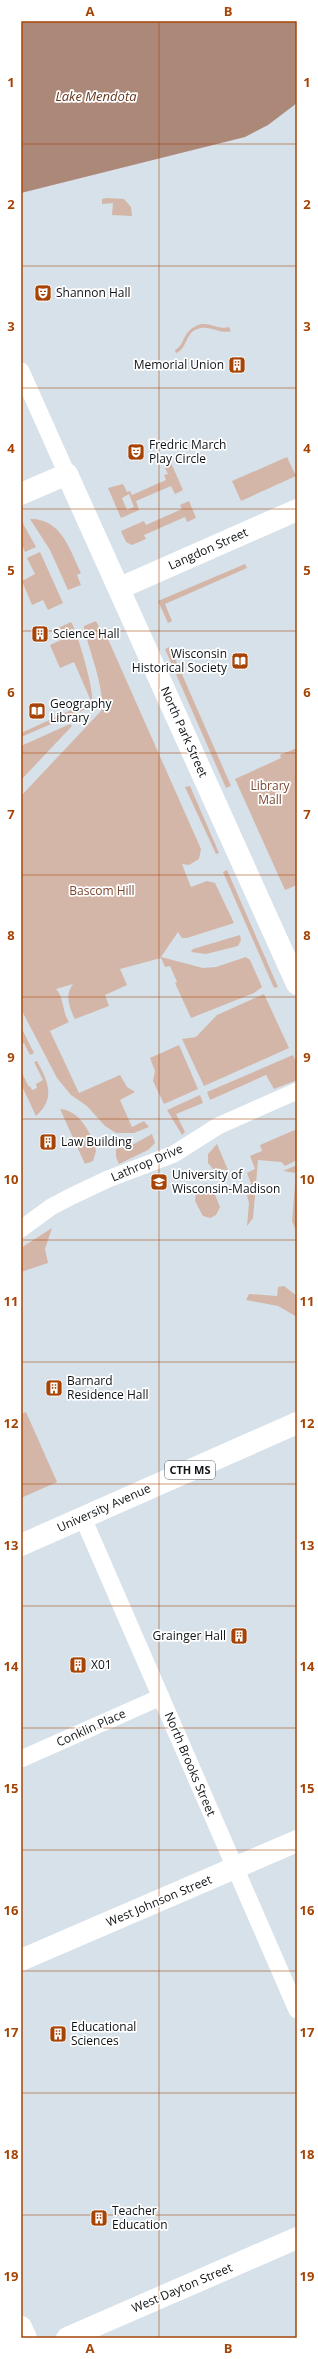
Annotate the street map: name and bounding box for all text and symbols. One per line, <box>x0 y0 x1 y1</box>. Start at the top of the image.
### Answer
text: A <box>86 2 95 20</box>
text: B <box>224 2 233 20</box>
text: 1 <box>7 73 15 91</box>
text: 1 <box>303 73 311 91</box>
water label: Lake Mendota <box>55 87 137 105</box>
text: 2 <box>7 195 15 213</box>
text: 2 <box>303 195 311 213</box>
theatre icon: Shannon Hall <box>33 283 53 303</box>
place label: Shannon Hall <box>56 284 131 301</box>
text: 3 <box>7 317 15 335</box>
text: 3 <box>303 317 311 335</box>
building icon: Memorial Union <box>227 355 247 375</box>
place label: Memorial Union <box>134 356 224 373</box>
place label: Fredric March Play Circle <box>149 436 226 467</box>
text: 4 <box>7 439 15 457</box>
text: 4 <box>303 439 311 457</box>
theatre icon: Fredric March Play Circle <box>126 442 146 462</box>
street label: Langdon Street <box>165 523 250 574</box>
text: 5 <box>7 561 15 579</box>
text: 5 <box>303 561 311 579</box>
building icon: Science Hall <box>30 624 50 644</box>
place label: Science Hall <box>53 625 120 642</box>
place label: Wisconsin Historical Society <box>132 645 228 676</box>
library icon: Wisconsin Historical Society <box>230 651 250 671</box>
text: 6 <box>7 683 15 701</box>
text: 6 <box>303 683 311 701</box>
street label: North Park Street <box>157 684 212 780</box>
place label: Geography Library <box>50 695 112 726</box>
library icon: Geography Library <box>27 701 47 721</box>
park label: Library Mall <box>250 777 291 808</box>
text: 7 <box>7 805 15 823</box>
text: 7 <box>303 805 311 823</box>
park label: Bascom Hill <box>69 882 135 899</box>
text: 8 <box>7 926 15 944</box>
text: 8 <box>303 926 311 944</box>
text: 9 <box>7 1048 15 1066</box>
text: 9 <box>303 1048 311 1066</box>
building icon: Law Building <box>38 1132 58 1152</box>
place label: Law Building <box>61 1133 132 1150</box>
street label: Lathrop Drive <box>108 1140 186 1185</box>
place label: University of Wisconsin-Madison <box>172 1166 280 1197</box>
text: 10 <box>4 1170 18 1188</box>
text: 10 <box>300 1170 314 1188</box>
school or university icon: University of Wisconsin-Madison <box>149 1172 169 1192</box>
text: 11 <box>4 1292 18 1310</box>
text: 11 <box>300 1292 314 1310</box>
place label: Barnard Residence Hall <box>67 1372 149 1403</box>
building icon: Barnard Residence Hall <box>44 1378 64 1398</box>
text: 12 <box>4 1414 19 1432</box>
text: 12 <box>300 1414 315 1432</box>
road number: CTH MS <box>165 1461 215 1479</box>
street label: University Avenue <box>54 1479 153 1536</box>
text: 13 <box>4 1536 18 1554</box>
text: 13 <box>300 1536 314 1554</box>
building icon: Grainger Hall <box>229 1626 249 1646</box>
place label: Grainger Hall <box>152 1627 226 1644</box>
building icon: X01 <box>68 1655 88 1675</box>
place label: X01 <box>91 1656 112 1673</box>
text: 14 <box>4 1657 19 1675</box>
text: 14 <box>300 1657 315 1675</box>
street label: Conklin Place <box>53 1705 128 1750</box>
street label: North Brooks Street <box>161 1709 220 1819</box>
text: 15 <box>4 1779 18 1797</box>
text: 15 <box>300 1779 314 1797</box>
street label: West Johnson Street <box>103 1871 214 1930</box>
text: 16 <box>4 1901 19 1919</box>
text: 16 <box>300 1901 315 1919</box>
place label: Educational Sciences <box>71 2018 136 2049</box>
text: 17 <box>4 2023 19 2041</box>
text: 17 <box>300 2023 315 2041</box>
building icon: Educational Sciences <box>48 2024 68 2044</box>
text: 18 <box>4 2145 18 2163</box>
text: 18 <box>300 2145 314 2163</box>
place label: Teacher Education <box>112 2202 168 2233</box>
building icon: Teacher Education <box>89 2208 109 2228</box>
street label: West Dayton Street <box>129 2259 235 2316</box>
text: 19 <box>4 2267 18 2285</box>
text: 19 <box>300 2267 314 2285</box>
text: A <box>86 2339 95 2357</box>
text: B <box>224 2339 233 2357</box>

